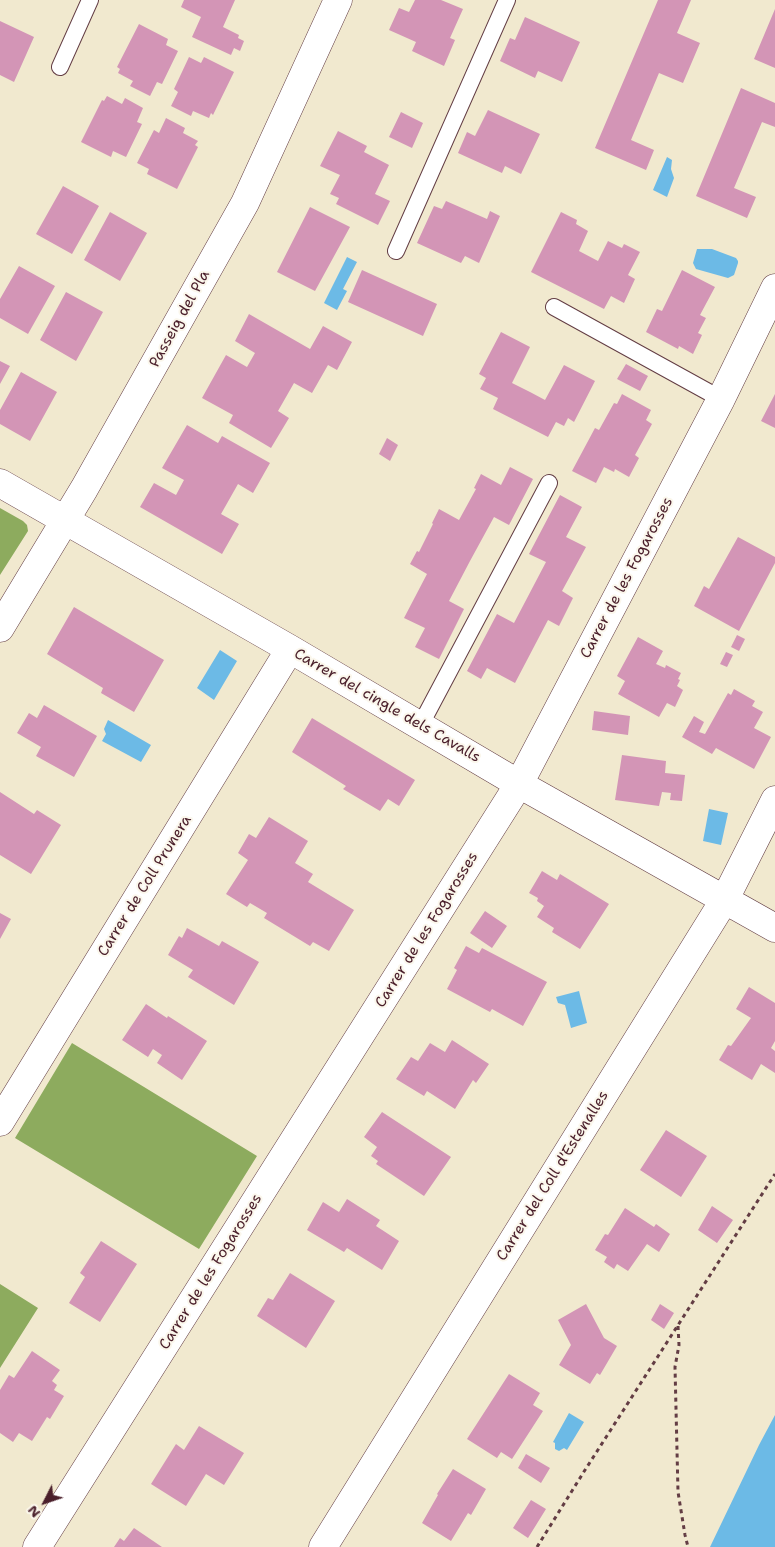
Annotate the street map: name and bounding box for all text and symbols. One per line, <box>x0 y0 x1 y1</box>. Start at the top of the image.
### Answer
street label: Passeig del Pla <box>146 267 214 371</box>
street label: Carrer de les Fogarosses <box>577 494 677 662</box>
street label: Carrer del cingle dels Cavalls <box>291 645 483 767</box>
street label: Carrer de Coll Prunera <box>94 812 196 960</box>
street label: Carrer de les Fogarosses <box>372 849 482 1011</box>
street label: Carrer del Coll d'Estenalles <box>493 1088 613 1264</box>
street label: Carrer de les Fogarosses <box>156 1191 266 1353</box>
north arrow <box>20 1477 70 1527</box>
text: N <box>23 1502 44 1522</box>

